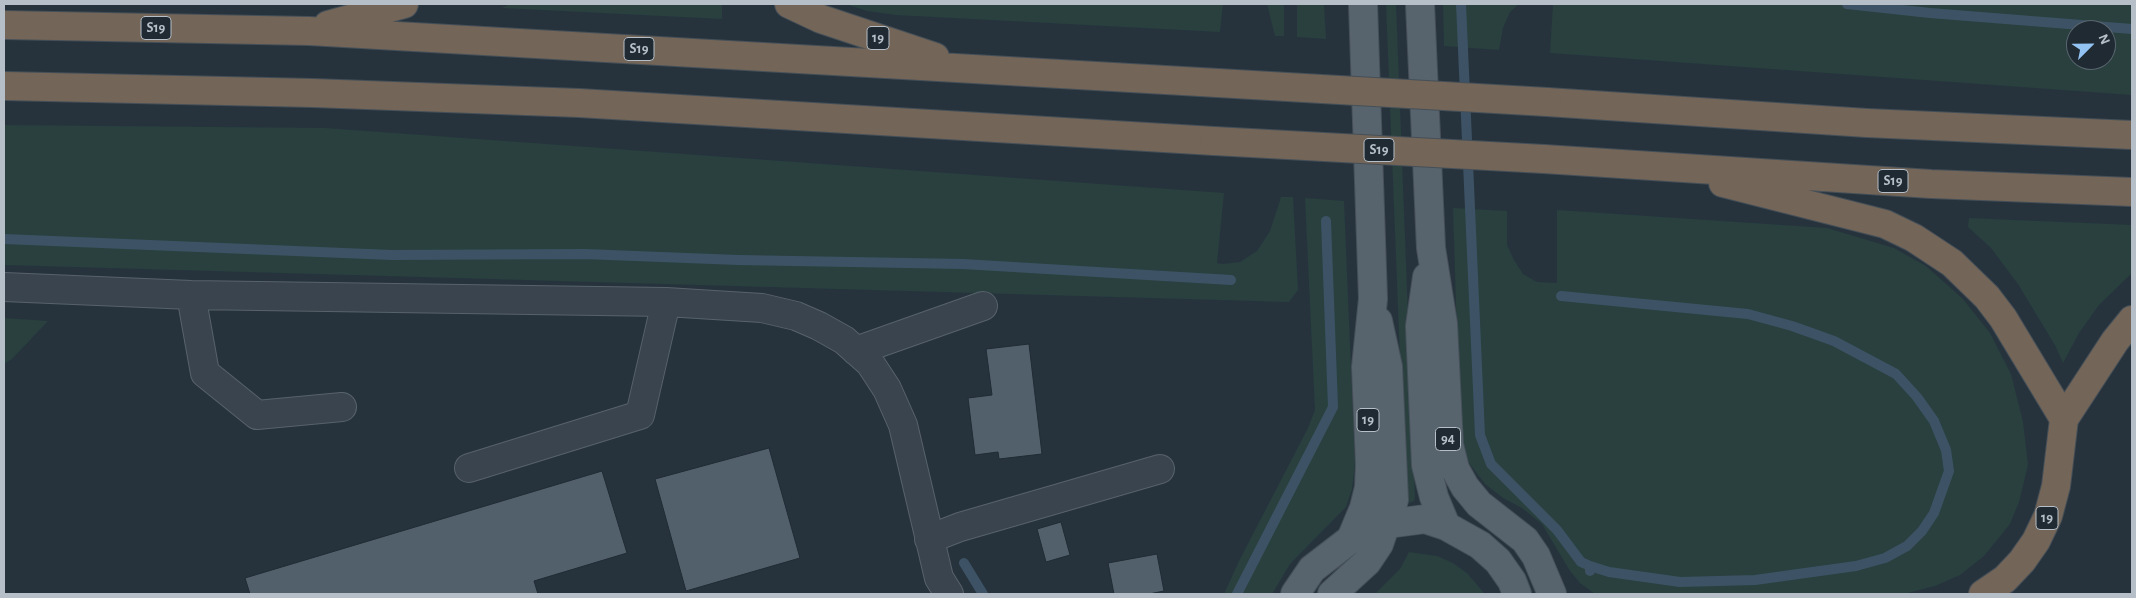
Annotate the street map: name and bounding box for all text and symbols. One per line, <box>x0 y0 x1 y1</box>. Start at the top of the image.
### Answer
road number: S19 <box>141 16 171 40</box>
north arrow <box>2066 20 2116 70</box>
road number: 19 <box>867 26 889 49</box>
text: N <box>2096 32 2112 47</box>
road number: S19 <box>624 38 654 61</box>
road number: S19 <box>1364 138 1394 162</box>
road number: S19 <box>1878 170 1908 192</box>
road number: 19 <box>1357 408 1379 432</box>
road number: 94 <box>1436 428 1460 450</box>
road number: 19 <box>2036 506 2058 530</box>

